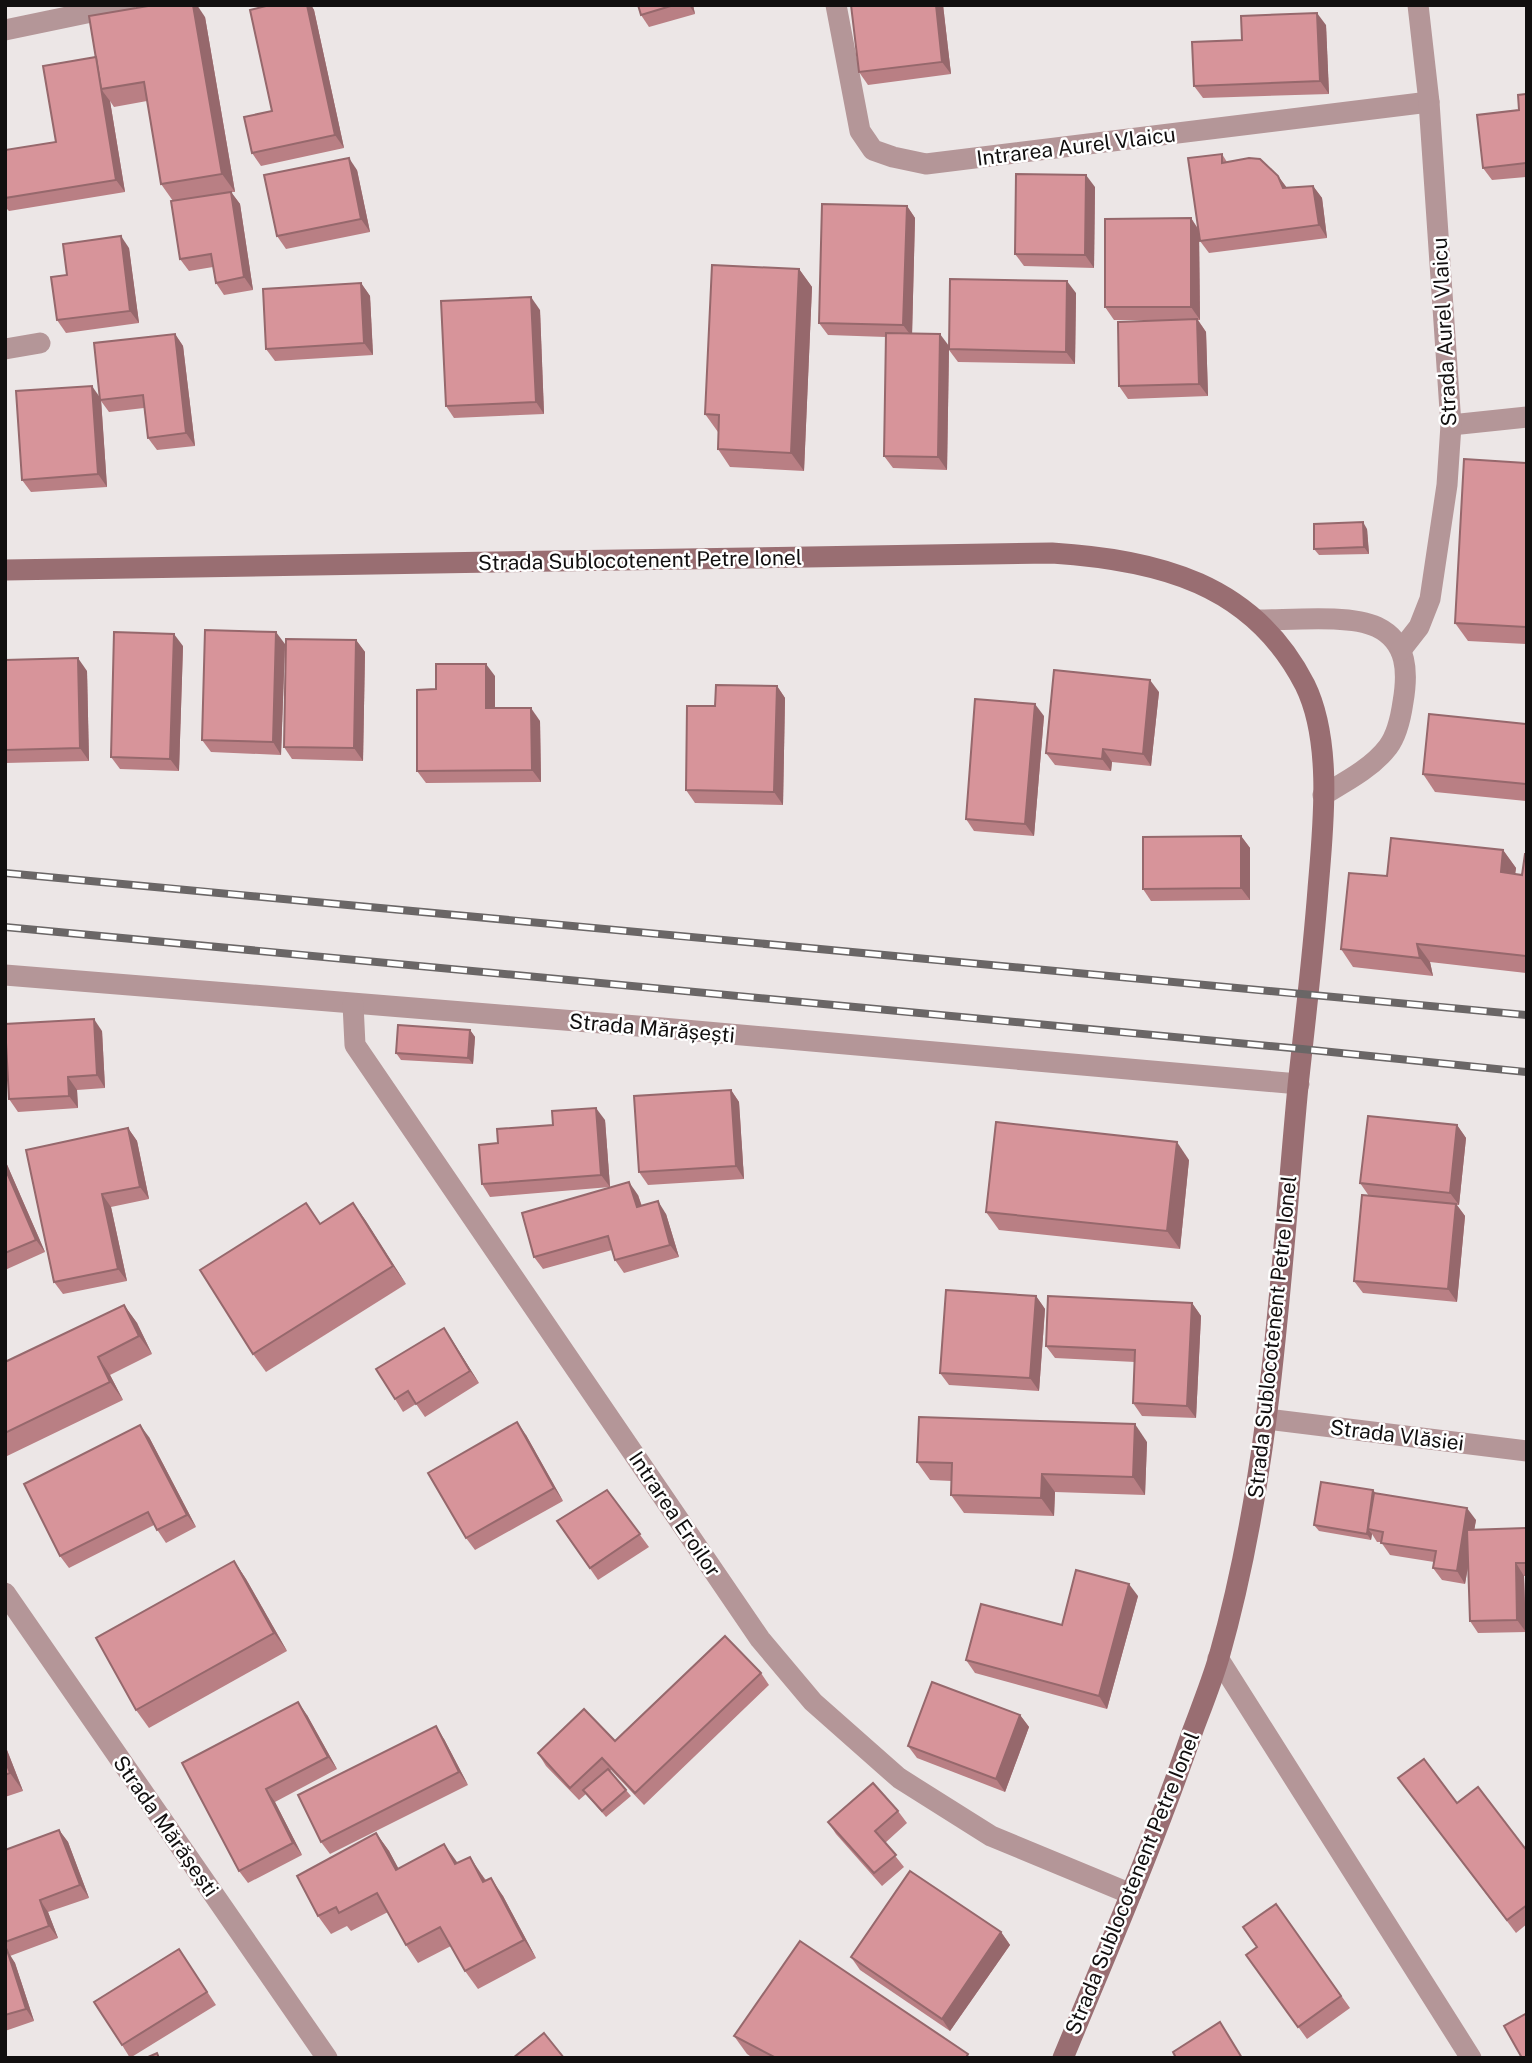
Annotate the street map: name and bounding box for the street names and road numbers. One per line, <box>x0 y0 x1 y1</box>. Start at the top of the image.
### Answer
street label: Intrarea Aurel Vlaicu <box>975 121 1177 171</box>
street label: Strada Aurel Vlaicu <box>1427 237 1461 427</box>
street label: Strada Sublocotenent Petre Ionel <box>478 545 802 575</box>
street label: Strada Mărășești <box>568 1008 736 1048</box>
street label: Strada Sublocotenent Petre Ionel <box>1243 1174 1301 1500</box>
street label: Strada Vlăsiei <box>1329 1414 1465 1456</box>
street label: Intrarea Eroilor <box>624 1447 726 1581</box>
street label: Strada Sublocotenent Petre Ionel <box>1060 1728 1204 2038</box>
street label: Strada Mărășești <box>108 1751 224 1901</box>

